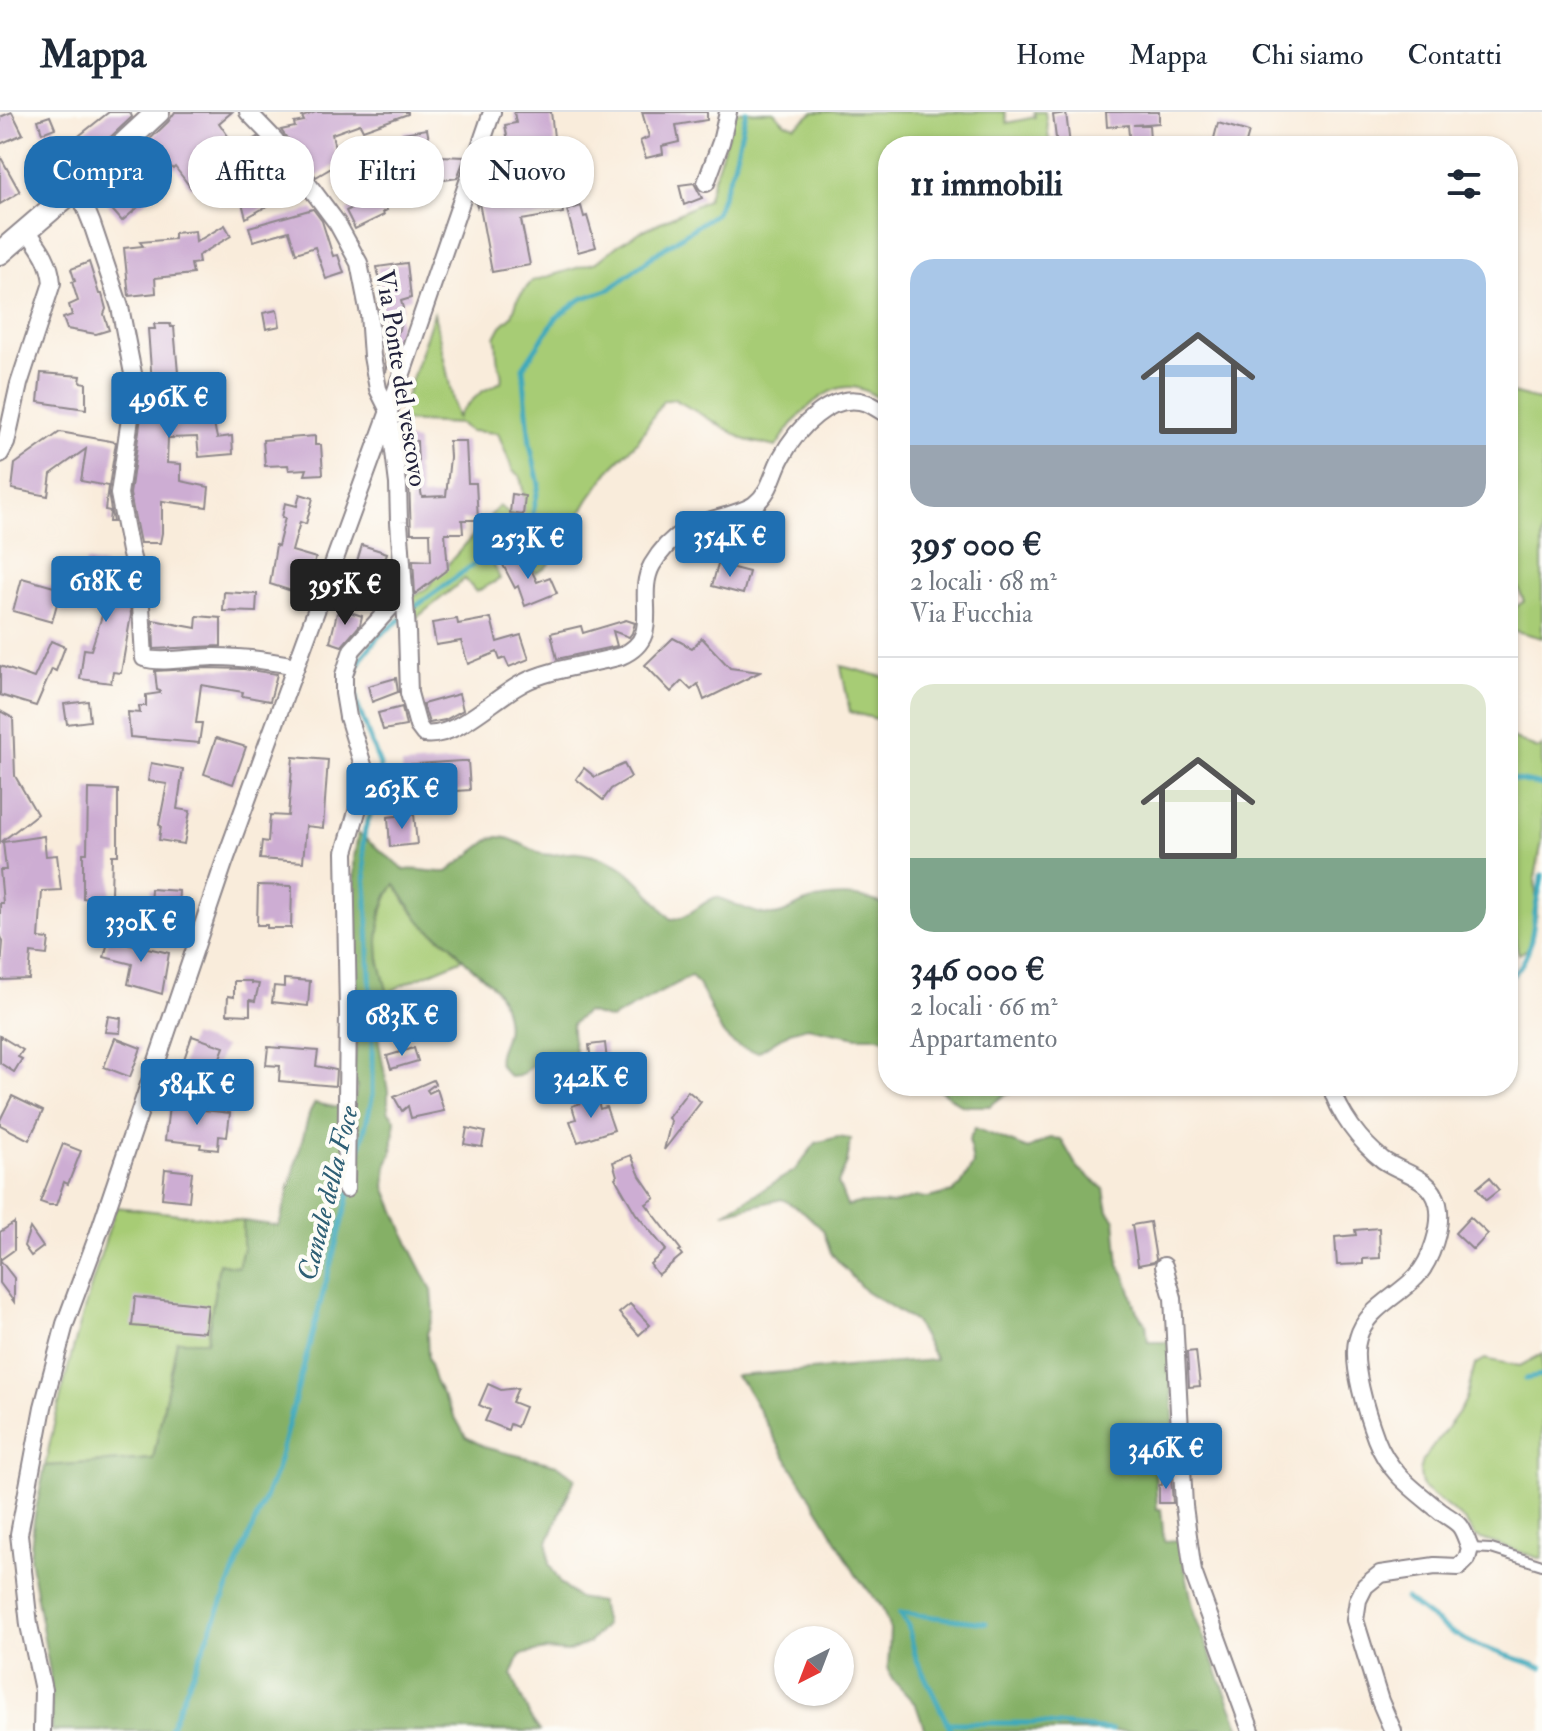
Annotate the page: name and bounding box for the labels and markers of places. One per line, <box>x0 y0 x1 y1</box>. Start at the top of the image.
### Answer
pin: 496K € <box>104 372 234 440</box>
pin: 354K € <box>665 511 795 579</box>
pin: 253K € <box>463 513 593 581</box>
pin: 618K € <box>41 556 171 624</box>
pin: 395K € <box>280 559 410 627</box>
pin: 263K € <box>337 763 467 831</box>
pin: 330K € <box>76 896 206 964</box>
pin: 683K € <box>337 990 467 1058</box>
pin: 342K € <box>526 1052 656 1120</box>
pin: 584K € <box>132 1059 262 1127</box>
pin: 346K € <box>1101 1423 1231 1491</box>

